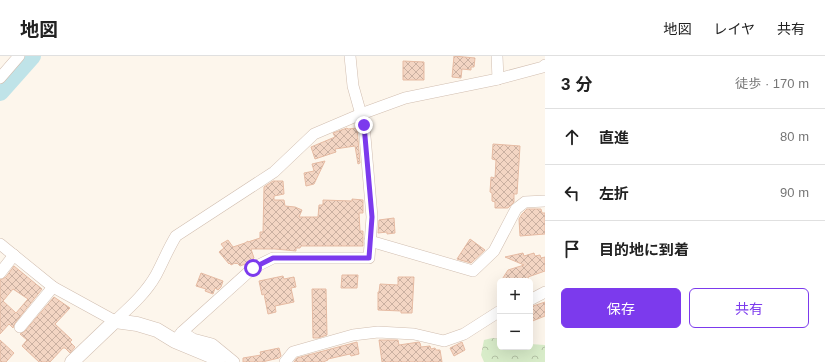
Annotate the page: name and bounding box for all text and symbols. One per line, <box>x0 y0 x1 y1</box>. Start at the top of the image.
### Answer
text: 地図 <box>20 19 58 40</box>
text: 地図 <box>663 21 691 37</box>
text: レイヤ <box>713 21 755 37</box>
text: 共有 <box>777 21 805 37</box>
text: 3 分 <box>561 75 592 94</box>
text: 徒歩 · 170 m <box>735 76 809 91</box>
route end <box>355 116 373 134</box>
icon: ahead <box>561 126 583 148</box>
text: 直進 <box>599 129 629 146</box>
text: 80 m <box>780 129 809 144</box>
icon: left <box>561 182 583 204</box>
text: 左折 <box>599 185 629 202</box>
text: 90 m <box>780 185 809 200</box>
icon: arrive <box>561 238 583 260</box>
text: 目的地に到着 <box>599 241 689 258</box>
route start <box>244 259 262 277</box>
map controls <box>497 278 533 350</box>
button: + <box>497 278 533 314</box>
button: 保存 <box>561 288 681 328</box>
button: 共有 <box>689 288 809 328</box>
button: − <box>497 314 533 350</box>

